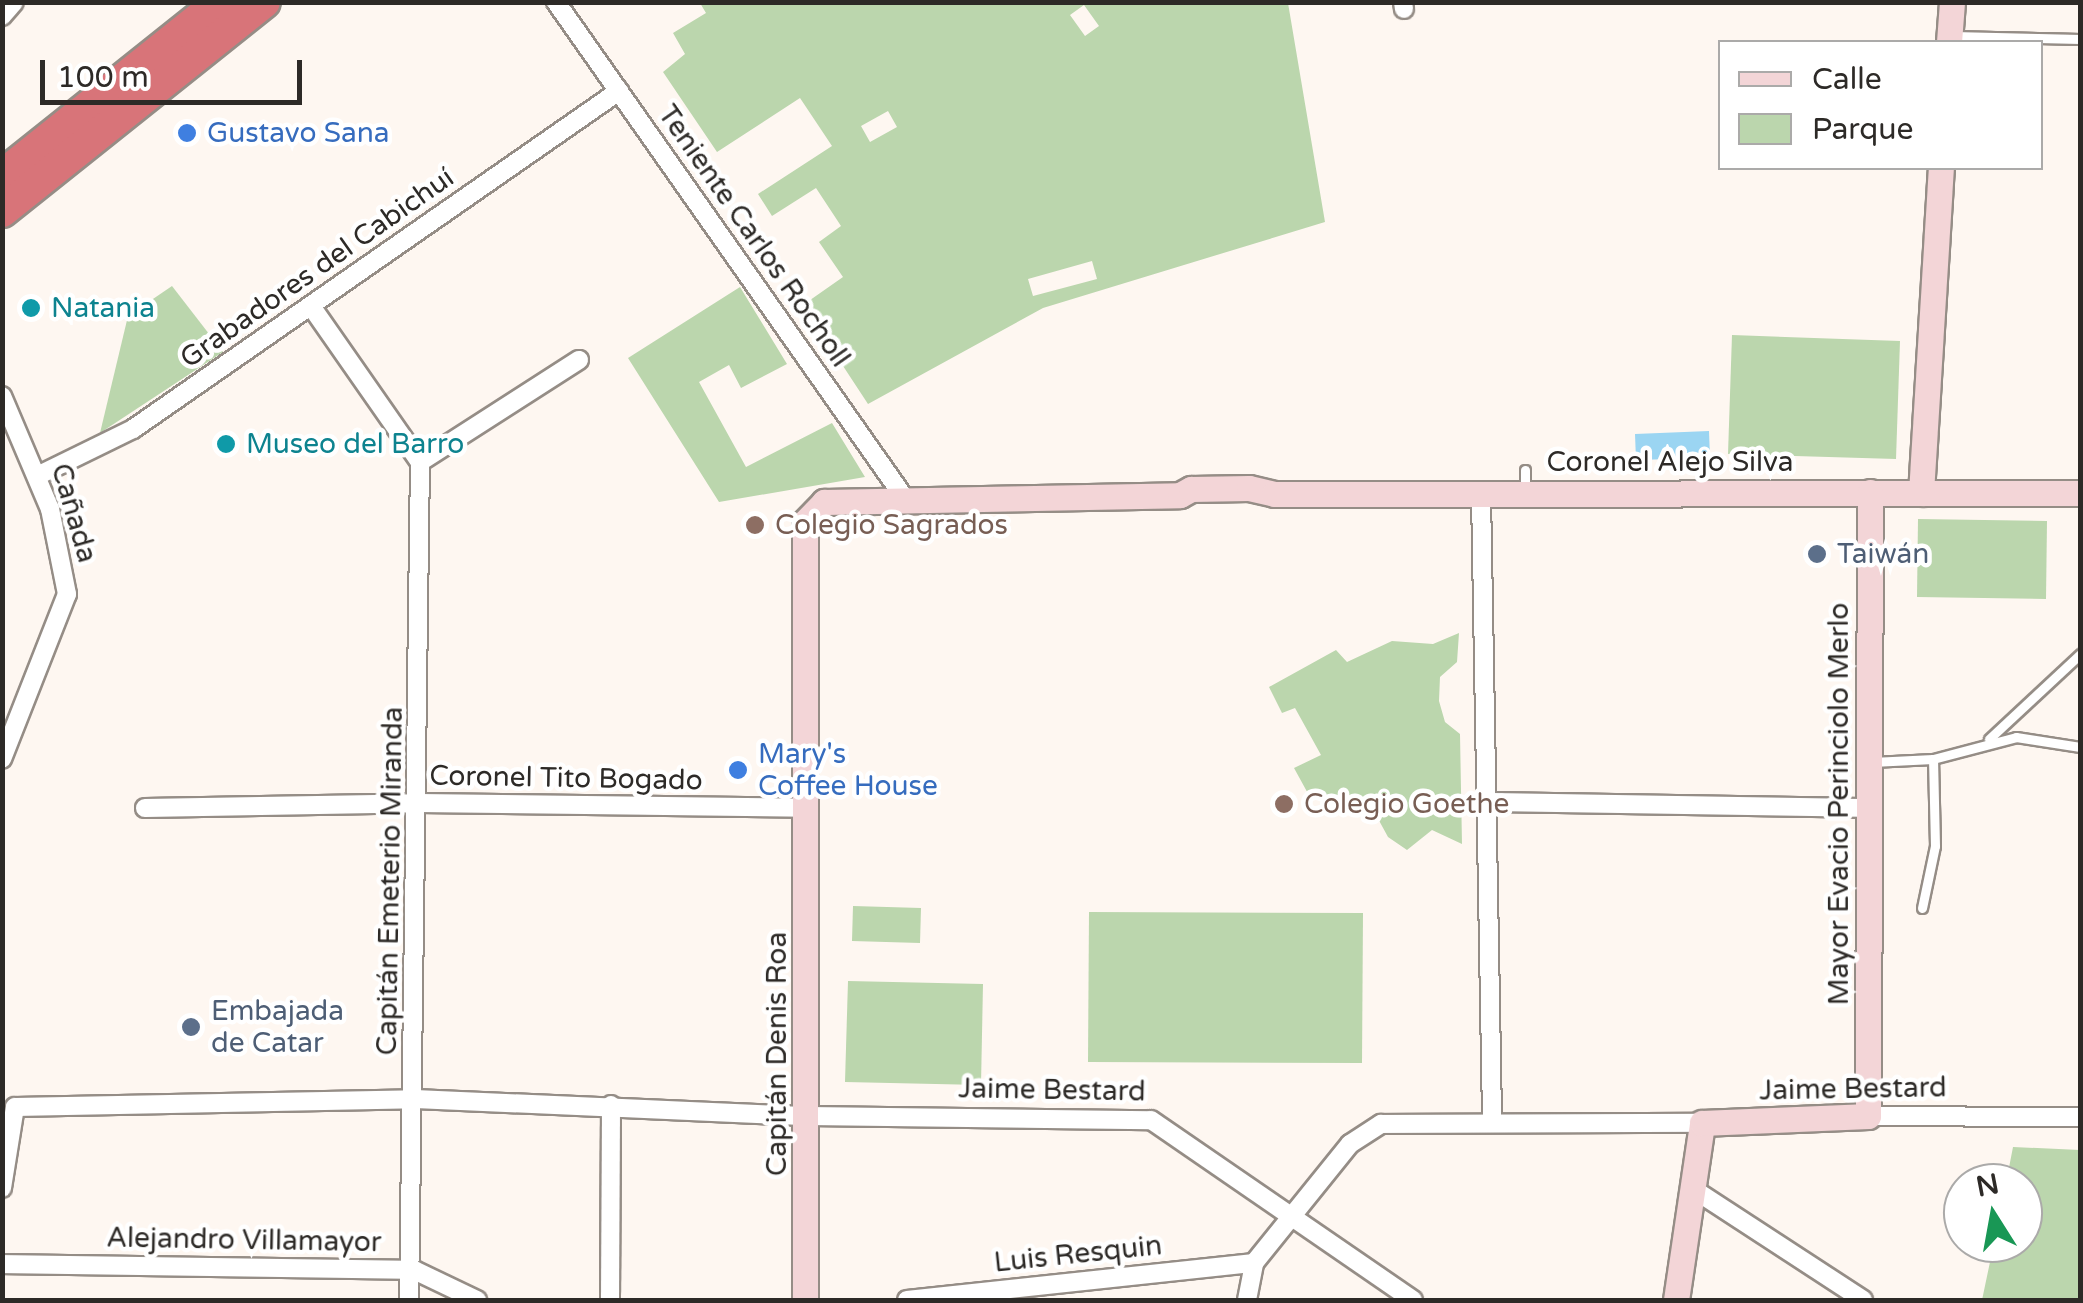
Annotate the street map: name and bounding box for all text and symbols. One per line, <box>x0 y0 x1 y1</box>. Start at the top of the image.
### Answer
scale bar <box>45 40 308 102</box>
legend <box>1718 40 2043 170</box>
text: 100 m <box>57 59 149 96</box>
text: Calle <box>1812 61 1882 98</box>
street label: Teniente Carlos Rocholl <box>651 99 857 373</box>
text: Parque <box>1812 111 1913 148</box>
place label: Gustavo Sana <box>207 116 389 150</box>
marker: Gustavo Sana <box>176 122 198 144</box>
street label: Grabadores del Cabichuí <box>174 161 460 375</box>
place label: Natania <box>51 291 155 325</box>
marker: Natania <box>20 297 42 319</box>
place label: Museo del Barro <box>246 427 464 461</box>
marker: Museo del Barro <box>215 433 237 455</box>
street label: Coronel Alejo Silva <box>1547 445 1793 479</box>
street label: Cañada <box>44 460 104 566</box>
place label: Colegio Sagrados <box>775 508 1008 542</box>
marker: Colegio Sagrados <box>744 514 766 536</box>
place label: Taiwán <box>1837 537 1929 571</box>
marker: Taiwán <box>1806 543 1828 565</box>
street label: Mayor Evacio Perinciolo Merlo <box>1822 603 1856 1005</box>
street label: Capitán Emeterio Miranda <box>370 706 410 1056</box>
place label: Mary's Coffee House <box>758 737 938 803</box>
street label: Coronel Tito Bogado <box>429 759 703 797</box>
marker: Mary's Coffee House <box>727 759 749 781</box>
place label: Colegio Goethe <box>1304 787 1509 821</box>
marker: Colegio Goethe <box>1273 793 1295 815</box>
street label: Capitán Denis Roa <box>760 932 794 1176</box>
place label: Embajada de Catar <box>211 994 344 1060</box>
marker: Embajada de Catar <box>180 1016 202 1038</box>
street label: Jaime Bestard <box>1759 1071 1947 1107</box>
street label: Jaime Bestard <box>958 1072 1146 1108</box>
north arrow <box>1943 1163 2043 1263</box>
text: N <box>1973 1167 2002 1204</box>
street label: Alejandro Villamayor <box>106 1221 382 1259</box>
street label: Luis Resquin <box>992 1228 1164 1280</box>

